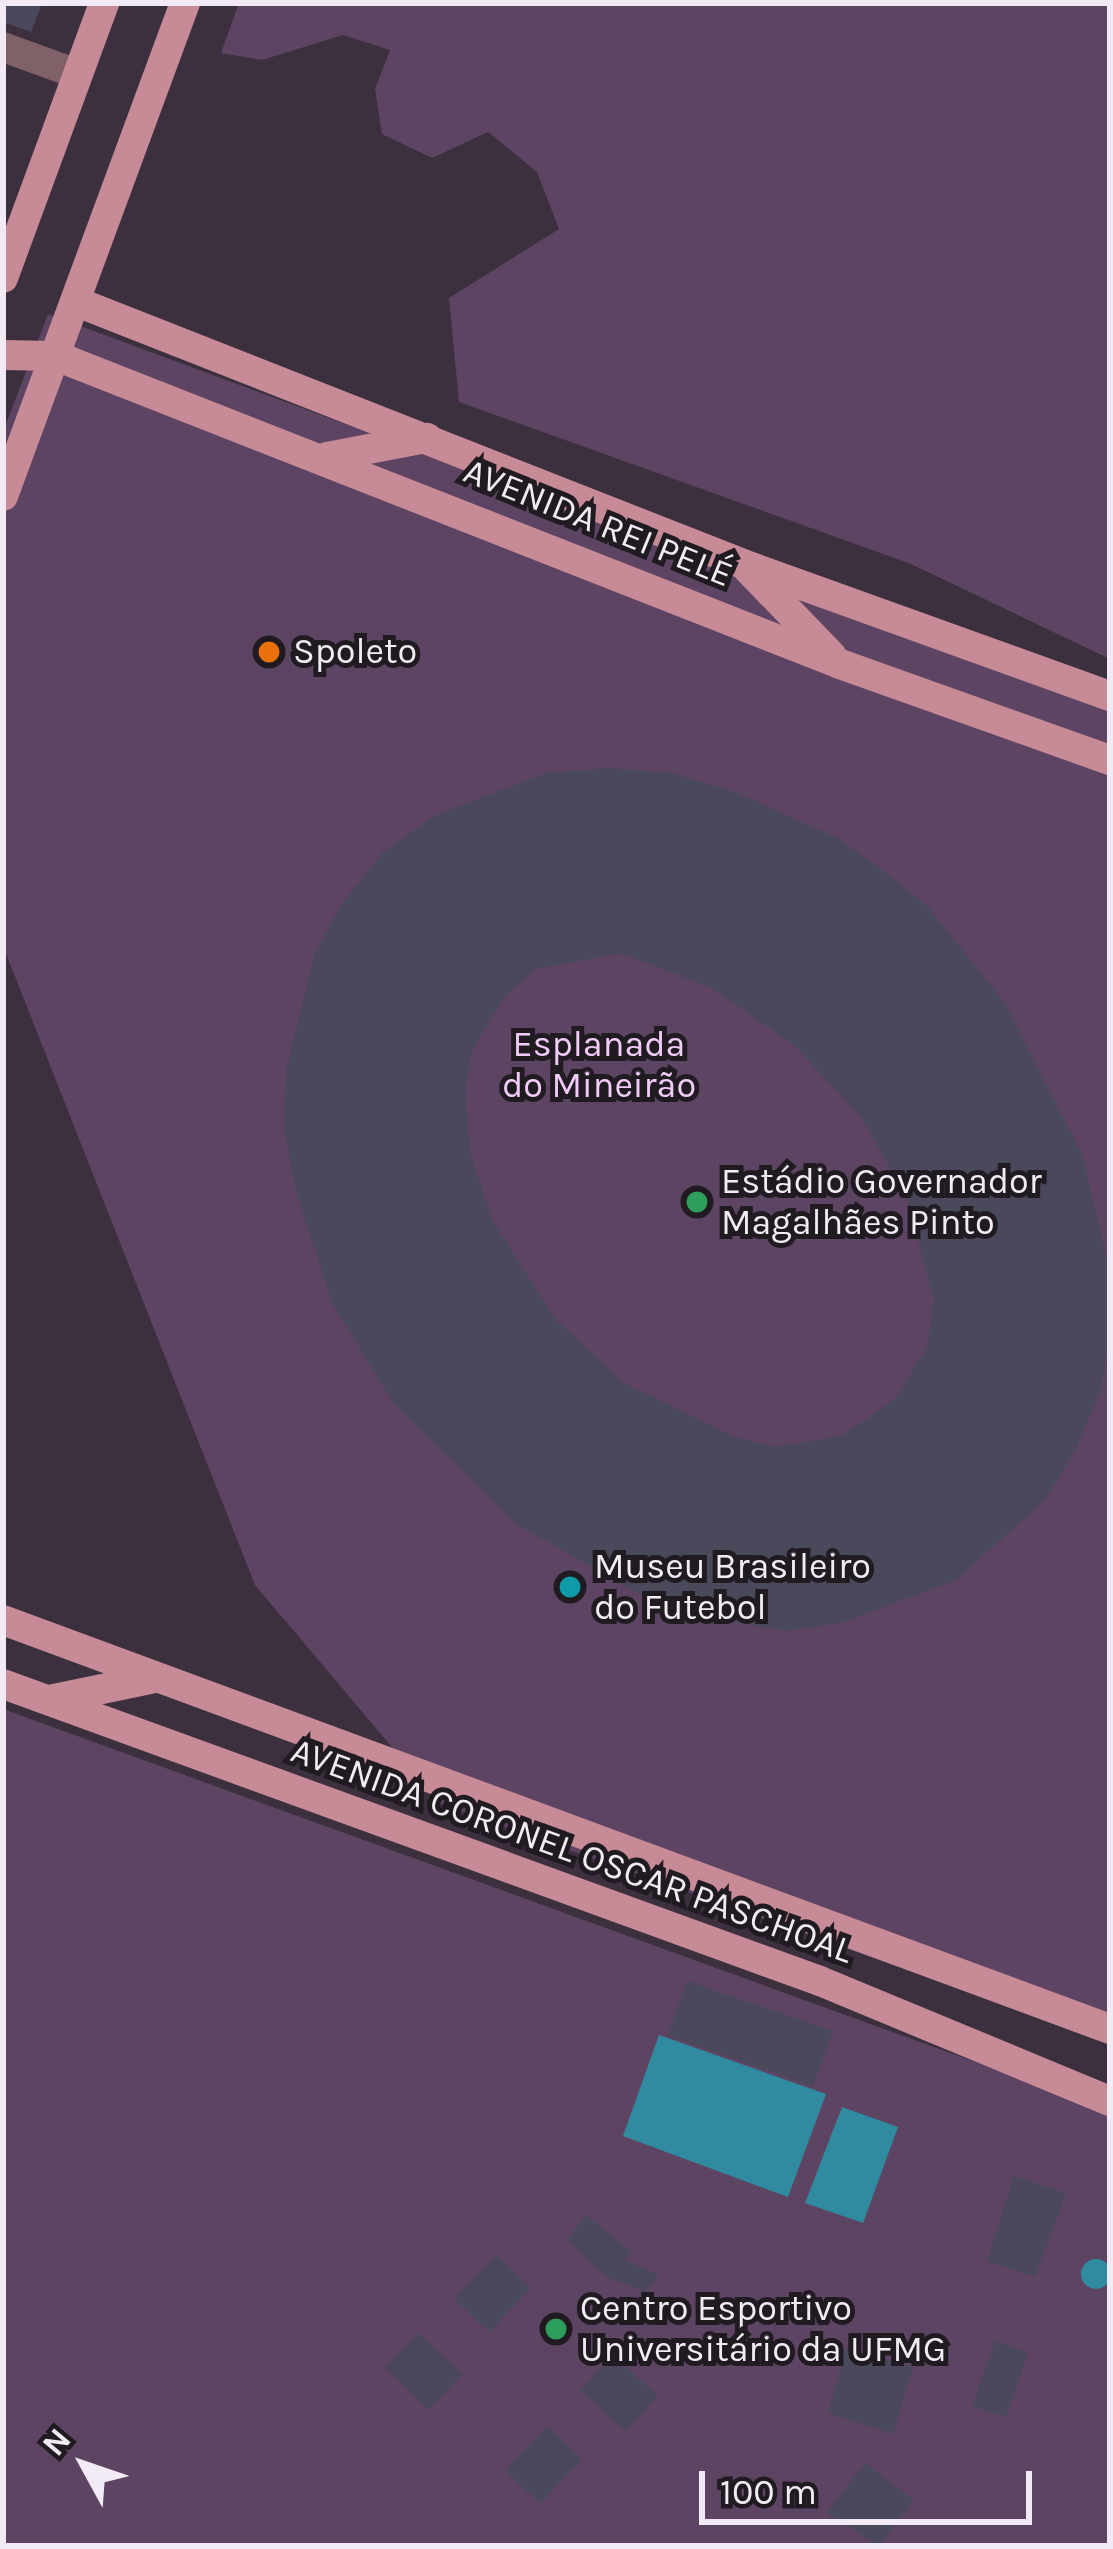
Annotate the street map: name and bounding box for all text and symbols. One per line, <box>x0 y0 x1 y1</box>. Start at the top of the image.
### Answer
street label: AVENIDA REI PELÉ <box>457 449 739 597</box>
place label: Spoleto <box>293 630 417 674</box>
marker: Spoleto <box>256 639 282 665</box>
park label: Esplanada do Mineirão <box>502 1022 696 1107</box>
place label: Estádio Governador Magalhães Pinto <box>721 1159 1042 1244</box>
marker: Estádio Governador Magalhães Pinto <box>684 1189 710 1215</box>
place label: Museu Brasileiro do Futebol <box>594 1544 871 1629</box>
marker: Museu Brasileiro do Futebol <box>557 1574 583 1600</box>
street label: AVENIDA CORONEL OSCAR PASCHOAL <box>285 1729 859 1973</box>
place label: Centro Esportivo Universitário da UFMG <box>580 2286 946 2371</box>
marker: Centro Esportivo Universitário da UFMG <box>543 2316 569 2342</box>
north arrow <box>24 2405 144 2525</box>
text: N <box>34 2421 79 2463</box>
scale bar <box>705 2447 1038 2521</box>
text: 100 m <box>720 2471 817 2513</box>

